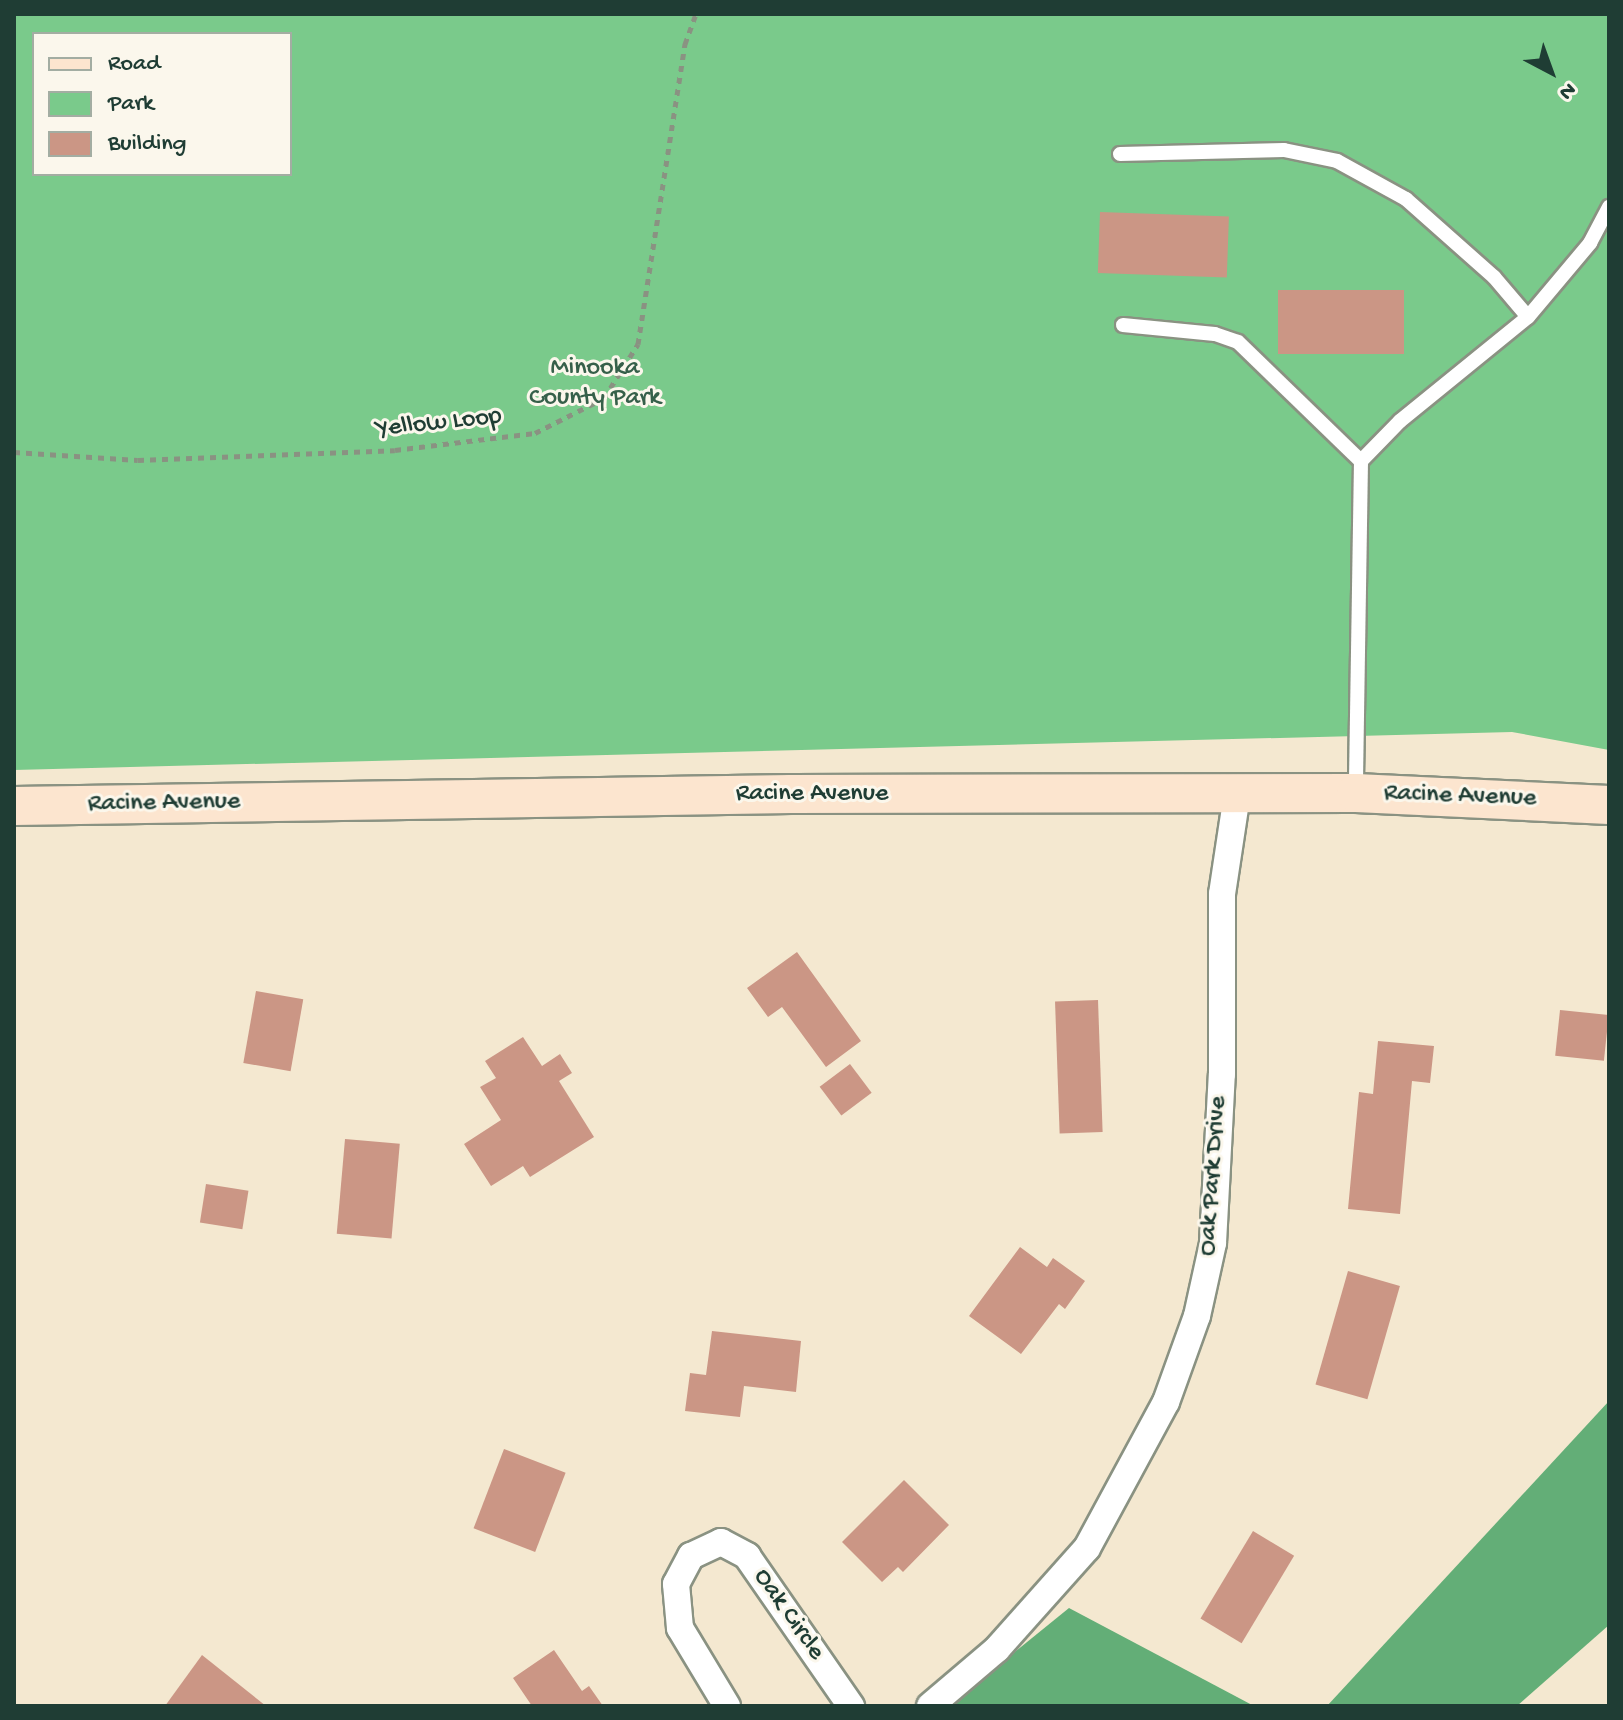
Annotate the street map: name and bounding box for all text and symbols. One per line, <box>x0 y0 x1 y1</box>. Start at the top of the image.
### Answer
legend <box>32 32 292 176</box>
north arrow <box>1511 32 1591 112</box>
text: Road <box>108 50 160 79</box>
text: N <box>1553 76 1581 105</box>
text: Park <box>108 90 154 119</box>
text: Building <box>108 130 186 159</box>
park label: Minooka County Park <box>529 353 661 414</box>
street label: Yellow Loop <box>375 402 503 446</box>
street label: Racine Avenue <box>736 779 888 811</box>
street label: Racine Avenue <box>1383 779 1537 815</box>
street label: Racine Avenue <box>87 787 241 821</box>
street label: Oak Park Drive <box>1193 1095 1235 1257</box>
street label: Oak Circle <box>745 1563 831 1667</box>

